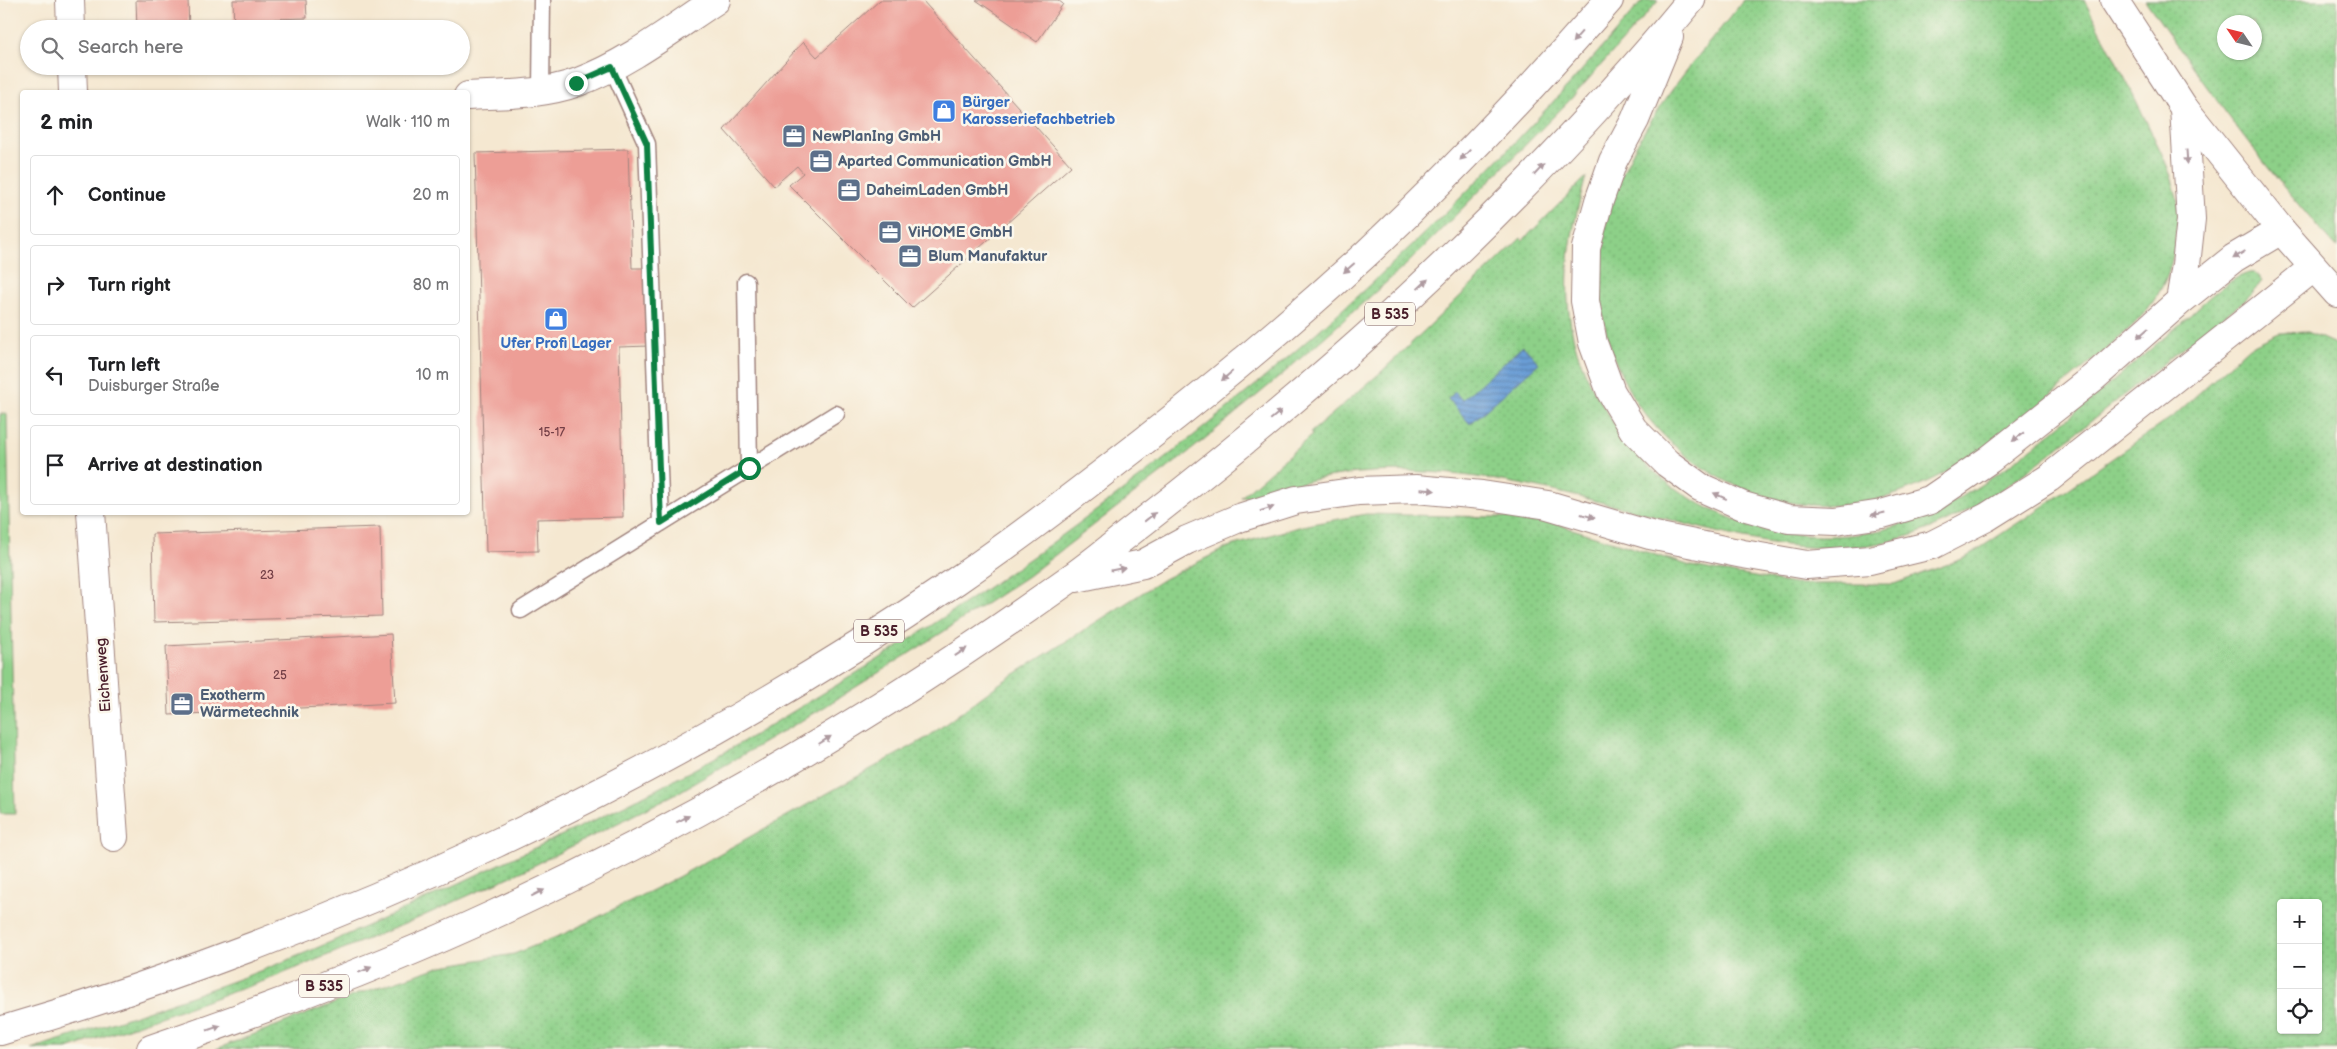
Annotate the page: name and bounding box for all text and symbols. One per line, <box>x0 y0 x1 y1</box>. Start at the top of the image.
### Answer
north arrow <box>2217 15 2262 60</box>
search box <box>20 20 470 75</box>
one-way arrow <box>1571 30 1582 43</box>
icon: search <box>38 34 66 62</box>
text: Search here <box>78 36 183 59</box>
route end <box>565 72 588 95</box>
place label: Bürger Karosseriefachbetrieb <box>962 93 1115 129</box>
shop icon: Bürger Karosseriefachbetrieb <box>931 98 957 124</box>
text: 2 min <box>40 110 93 135</box>
text: Walk · 110 m <box>366 113 450 132</box>
office icon: NewPlanIng GmbH <box>781 123 807 149</box>
place label: NewPlanIng GmbH <box>812 127 941 146</box>
office icon: Aparted Communication GmbH <box>808 148 834 174</box>
one-way arrow <box>1460 149 1472 161</box>
one-way arrow <box>2183 149 2191 165</box>
place label: Aparted Communication GmbH <box>837 152 1051 171</box>
one-way arrow <box>1533 164 1545 176</box>
office icon: DaheimLaden GmbH <box>836 177 862 203</box>
icon: ahead <box>41 181 69 209</box>
place label: DaheimLaden GmbH <box>866 181 1008 200</box>
text: Continue <box>88 184 166 207</box>
text: 20 m <box>413 186 449 205</box>
office icon: ViHOME GmbH <box>877 219 903 245</box>
place label: ViHOME GmbH <box>908 223 1013 242</box>
office icon: Blum Manufaktur <box>897 243 923 269</box>
place label: Blum Manufaktur <box>928 247 1048 266</box>
one-way arrow <box>2232 251 2246 260</box>
one-way arrow <box>1343 263 1356 274</box>
icon: right <box>41 271 69 299</box>
text: Turn right <box>88 274 171 297</box>
text: 80 m <box>413 276 449 295</box>
one-way arrow <box>1417 278 1429 290</box>
road number: B 535 <box>1365 302 1415 326</box>
shop icon: Ufer Profi Lager <box>543 306 569 332</box>
one-way arrow <box>2137 328 2150 339</box>
place label: Ufer Profi Lager <box>501 334 612 353</box>
text: Turn left <box>88 354 160 377</box>
icon: left <box>41 361 69 389</box>
text: 10 m <box>416 366 449 385</box>
one-way arrow <box>1221 370 1234 381</box>
text: Duisburger Straße <box>88 377 220 396</box>
one-way arrow <box>1270 410 1283 421</box>
house number: 15-17 <box>539 425 565 440</box>
one-way arrow <box>2012 431 2025 442</box>
icon: arrive <box>41 451 69 479</box>
text: Arrive at destination <box>88 454 263 477</box>
route start <box>738 457 761 480</box>
one-way arrow <box>1420 487 1436 495</box>
one-way arrow <box>1713 491 1727 499</box>
one-way arrow <box>1260 505 1275 512</box>
one-way arrow <box>1870 510 1885 518</box>
one-way arrow <box>1143 512 1157 522</box>
one-way arrow <box>1580 513 1595 521</box>
one-way arrow <box>1110 565 1126 573</box>
house number: 23 <box>260 568 274 583</box>
road number: B 535 <box>854 620 904 642</box>
street label: Eichenweg <box>91 637 116 713</box>
one-way arrow <box>955 647 968 657</box>
house number: 25 <box>273 668 287 683</box>
place label: Exotherm Wärmetechnik <box>200 686 299 722</box>
office icon: Exotherm Wärmetechnik <box>169 691 195 717</box>
one-way arrow <box>818 735 831 745</box>
one-way arrow <box>676 815 690 823</box>
one-way arrow <box>531 889 545 897</box>
map controls <box>2277 899 2322 1034</box>
button: + <box>2277 899 2322 944</box>
button: − <box>2277 944 2322 989</box>
one-way arrow <box>358 965 372 973</box>
road number: B 535 <box>299 974 349 998</box>
button: locate <box>2277 989 2322 1034</box>
one-way arrow <box>206 1023 221 1031</box>

